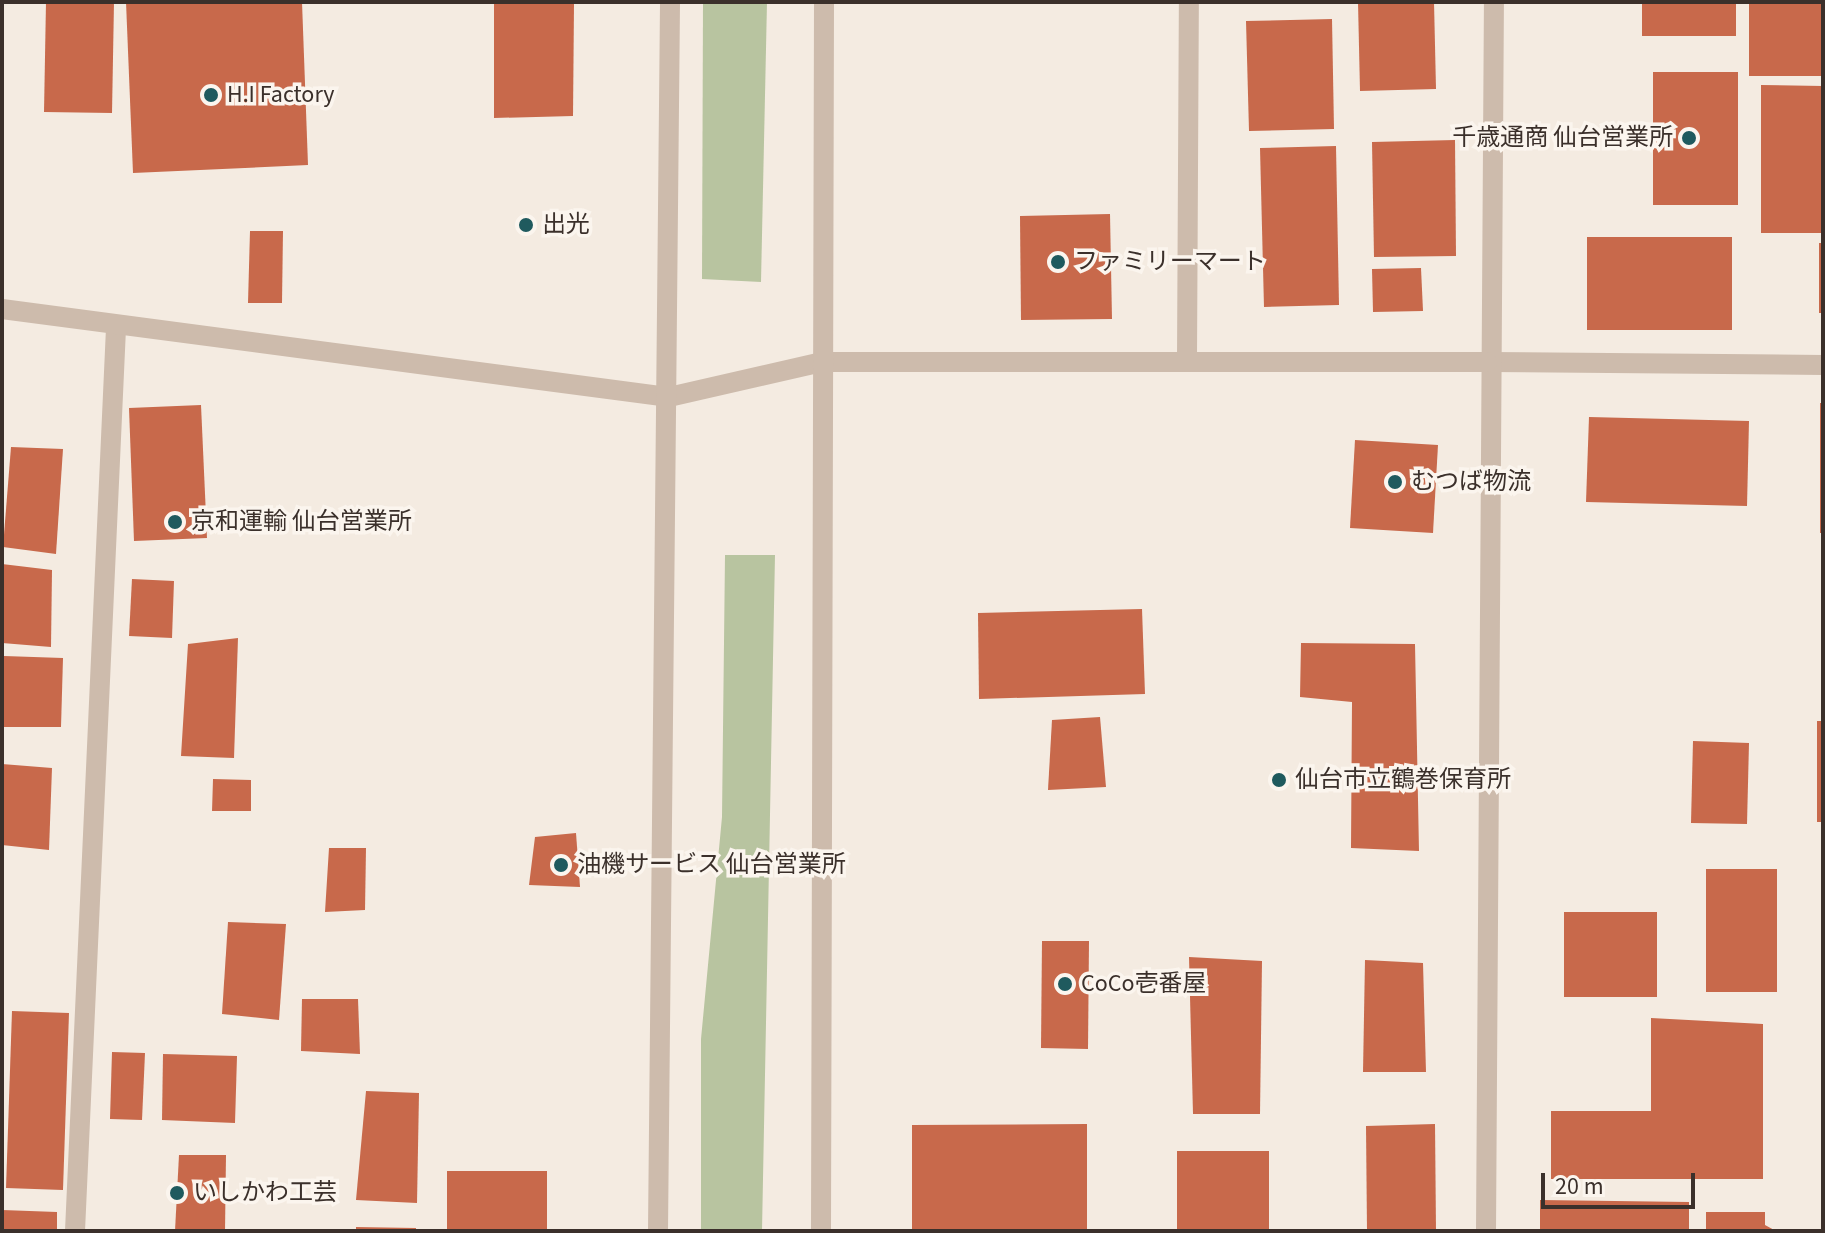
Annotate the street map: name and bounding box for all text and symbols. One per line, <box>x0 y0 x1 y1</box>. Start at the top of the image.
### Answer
place label: H.I Factory <box>227 81 335 109</box>
marker: H.I Factory <box>202 86 220 104</box>
place label: 千歳通商 仙台営業所 <box>1452 124 1673 152</box>
marker: 千歳通商 仙台営業所 <box>1680 129 1698 147</box>
place label: 出光 <box>542 211 590 239</box>
marker: 出光 <box>517 216 535 234</box>
place label: ファミリーマート <box>1074 248 1266 276</box>
marker: ファミリーマート <box>1049 253 1067 271</box>
place label: むつば物流 <box>1411 468 1531 496</box>
marker: むつば物流 <box>1386 473 1404 491</box>
place label: 京和運輸 仙台営業所 <box>191 508 412 536</box>
marker: 京和運輸 仙台営業所 <box>166 513 184 531</box>
place label: 仙台市立鶴巻保育所 <box>1295 766 1511 794</box>
marker: 仙台市立鶴巻保育所 <box>1270 771 1288 789</box>
place label: 油機サービス 仙台営業所 <box>577 851 846 879</box>
marker: 油機サービス 仙台営業所 <box>552 856 570 874</box>
place label: CoCo壱番屋 <box>1081 970 1206 998</box>
marker: CoCo壱番屋 <box>1056 975 1074 993</box>
scale bar <box>1545 1157 1699 1207</box>
text: 20 m <box>1555 1169 1604 1204</box>
place label: いしかわ工芸 <box>193 1179 337 1207</box>
marker: いしかわ工芸 <box>168 1184 186 1202</box>

